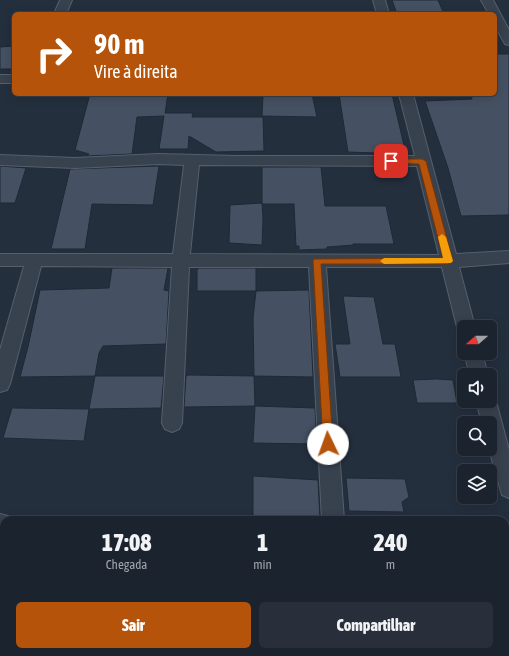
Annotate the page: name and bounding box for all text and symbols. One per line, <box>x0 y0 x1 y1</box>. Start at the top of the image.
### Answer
icon: right <box>28 28 80 80</box>
text: 90 m <box>94 28 144 60</box>
text: Vire à direita <box>94 61 178 82</box>
pin <box>374 144 408 178</box>
icon: arrive <box>380 150 402 172</box>
north arrow <box>457 320 497 360</box>
map controls <box>457 320 497 504</box>
button: sound <box>457 368 497 408</box>
button: search <box>457 416 497 456</box>
position arrow <box>307 423 349 465</box>
button: layers <box>457 464 497 504</box>
text: 17:08 <box>102 529 152 556</box>
text: 1 <box>257 529 268 556</box>
text: 240 <box>374 529 407 556</box>
text: Chegada <box>106 557 147 572</box>
text: min <box>253 557 272 572</box>
text: m <box>386 557 395 572</box>
button: Sair <box>16 602 251 648</box>
button: Compartilhar <box>259 602 493 648</box>

